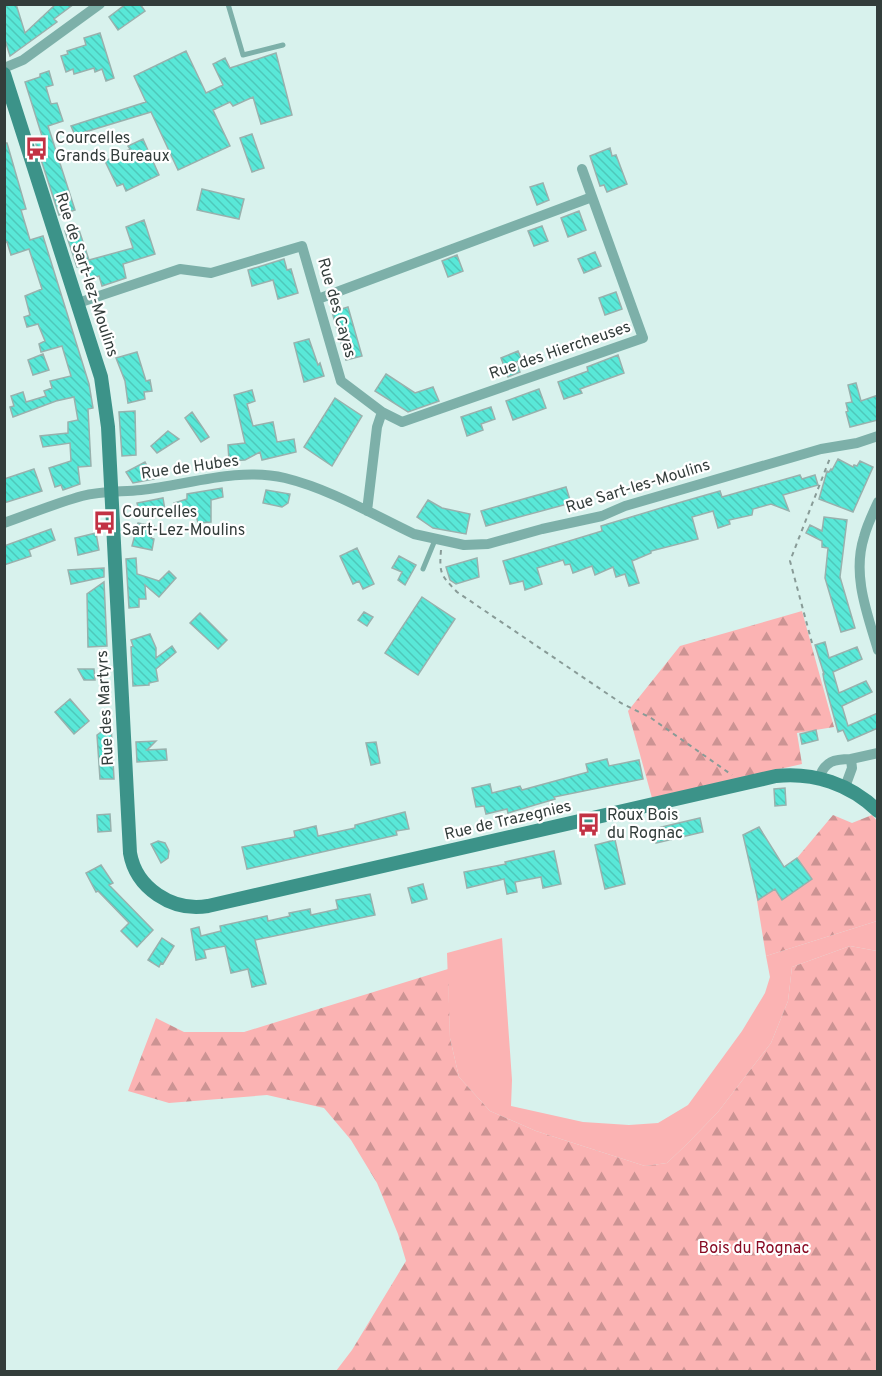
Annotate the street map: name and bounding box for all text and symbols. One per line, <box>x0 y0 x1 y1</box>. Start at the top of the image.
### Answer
place label: Courcelles Grands Bureaux <box>55 129 170 167</box>
bus stop icon: Courcelles Grands Bureaux <box>24 135 50 161</box>
street label: Rue de Sart-lez-Moulins <box>50 190 122 360</box>
street label: Rue des Cayas <box>312 256 360 360</box>
street label: Rue des Hiercheuses <box>487 317 633 385</box>
street label: Rue de Hubes <box>140 451 240 485</box>
street label: Rue Sart-les-Moulins <box>563 456 713 518</box>
place label: Courcelles Sart-Lez-Moulins <box>122 503 245 541</box>
bus stop icon: Courcelles Sart-Lez-Moulins <box>91 509 117 535</box>
street label: Rue des Martyrs <box>93 650 119 766</box>
street label: Rue de Trazegnies <box>443 797 573 845</box>
place label: Roux Bois du Rognac <box>607 806 683 844</box>
bus stop icon: Roux Bois du Rognac <box>576 812 602 838</box>
park label: Bois du Rognac <box>699 1239 809 1259</box>

